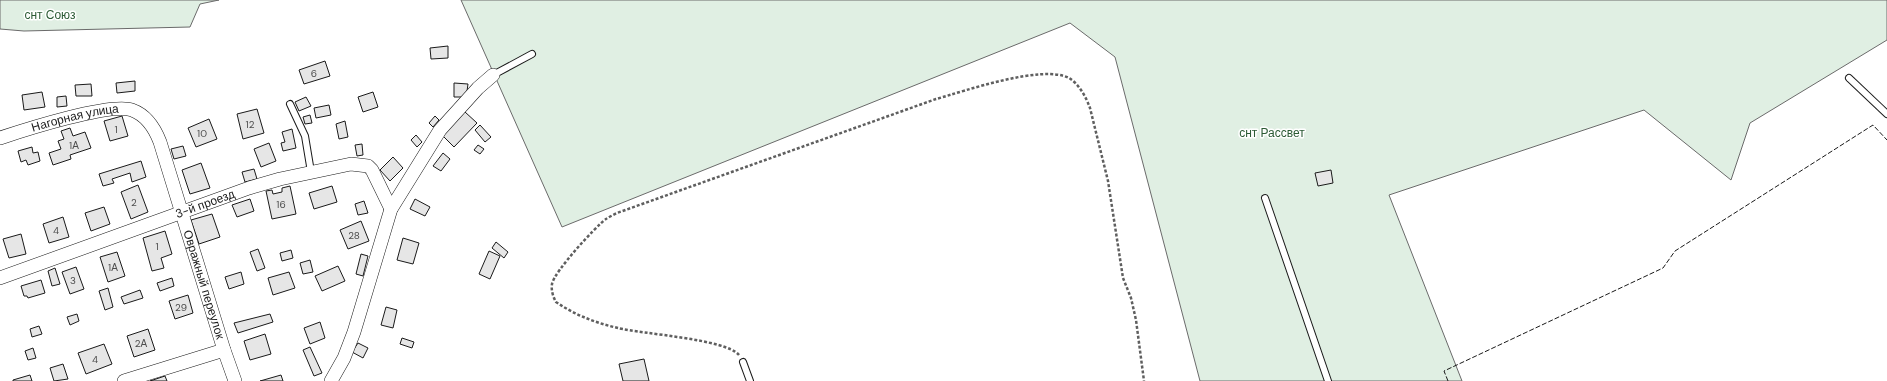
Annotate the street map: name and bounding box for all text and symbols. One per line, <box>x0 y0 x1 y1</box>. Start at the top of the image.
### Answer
park label: снт Союз <box>24 7 76 23</box>
house number: 6 <box>311 67 317 80</box>
street label: Нагорная улица <box>29 101 120 136</box>
house number: 12 <box>246 118 255 131</box>
house number: 1 <box>114 123 118 136</box>
park label: снт Рассвет <box>1239 125 1305 141</box>
house number: 10 <box>197 127 207 140</box>
house number: 1А <box>69 139 79 152</box>
street label: 3-й проезд <box>173 186 237 222</box>
house number: 2 <box>131 196 137 209</box>
house number: 16 <box>276 198 286 211</box>
house number: 4 <box>53 224 59 237</box>
street label: Овражный переулок <box>180 228 228 342</box>
house number: 28 <box>348 229 360 242</box>
house number: 1 <box>155 240 159 253</box>
house number: 1А <box>108 261 118 274</box>
house number: 3 <box>70 274 76 287</box>
house number: 29 <box>175 301 187 314</box>
house number: 2А <box>135 337 148 350</box>
house number: 4 <box>92 353 98 366</box>

